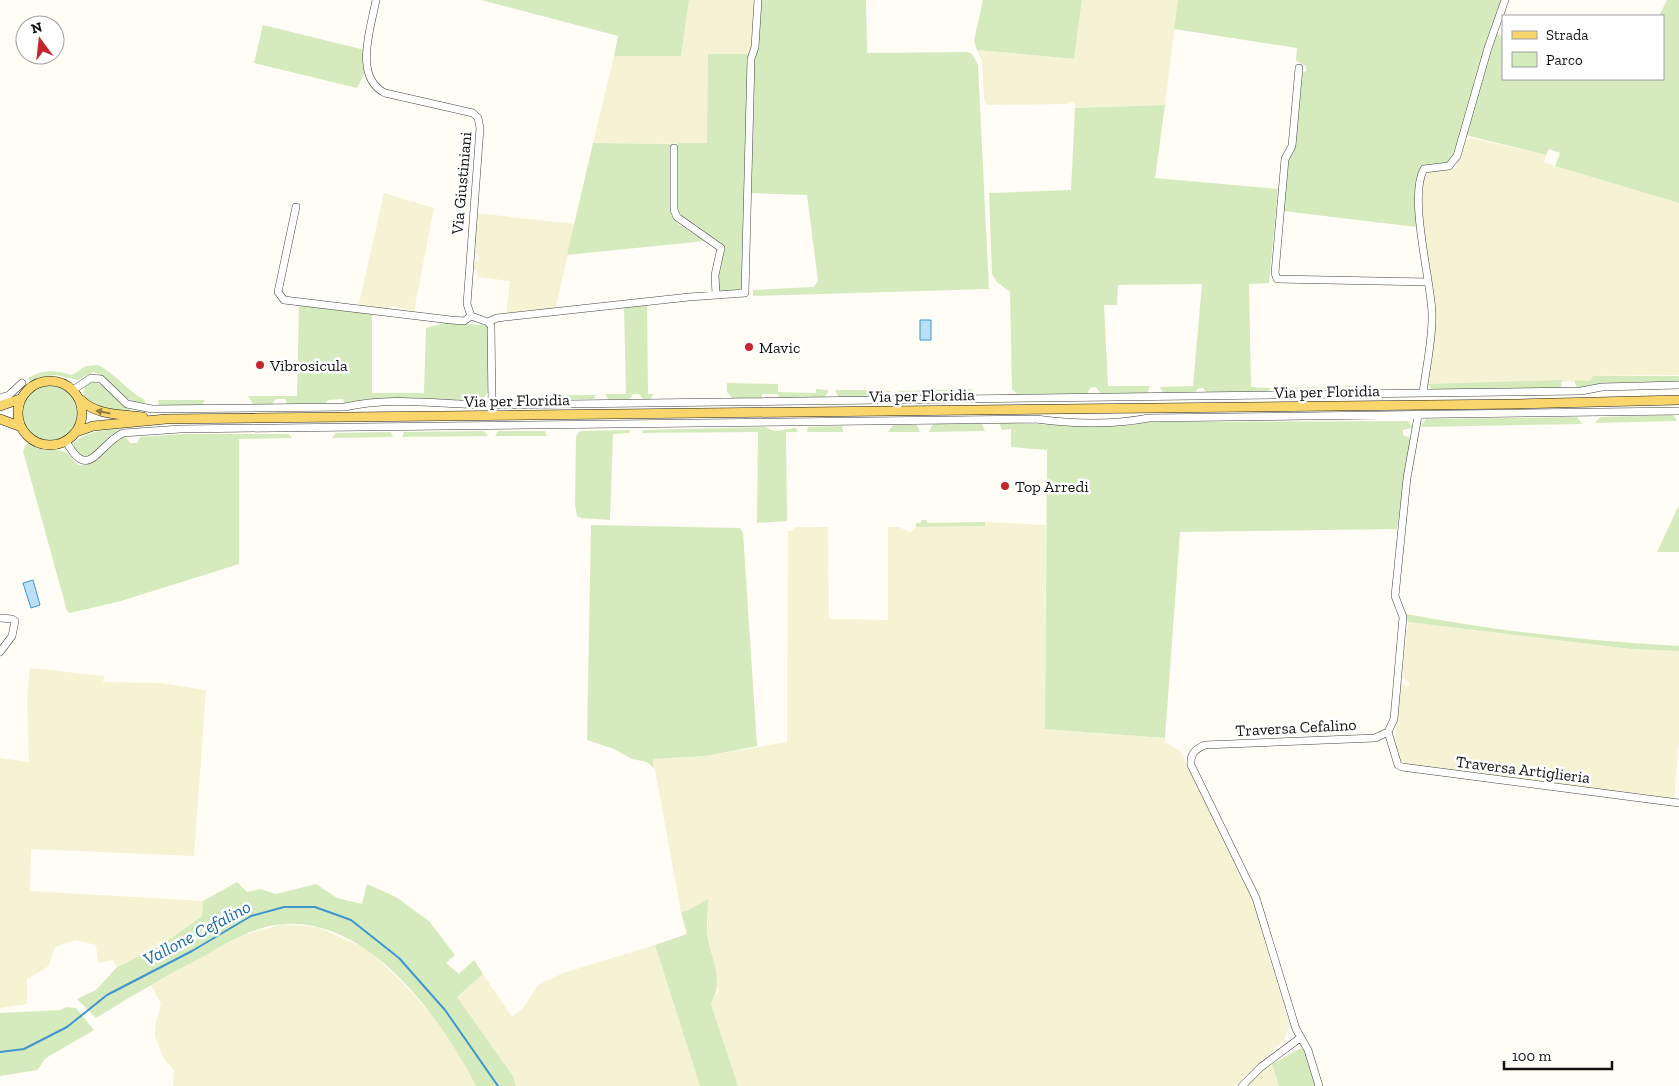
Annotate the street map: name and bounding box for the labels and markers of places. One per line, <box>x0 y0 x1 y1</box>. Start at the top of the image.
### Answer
place label: Mavic <box>759 338 800 357</box>
marker: Mavic <box>743 341 755 353</box>
place label: Vibrosicula <box>269 356 348 375</box>
marker: Vibrosicula <box>254 359 266 371</box>
place label: Top Arredi <box>1015 477 1089 496</box>
marker: Top Arredi <box>999 480 1011 492</box>

